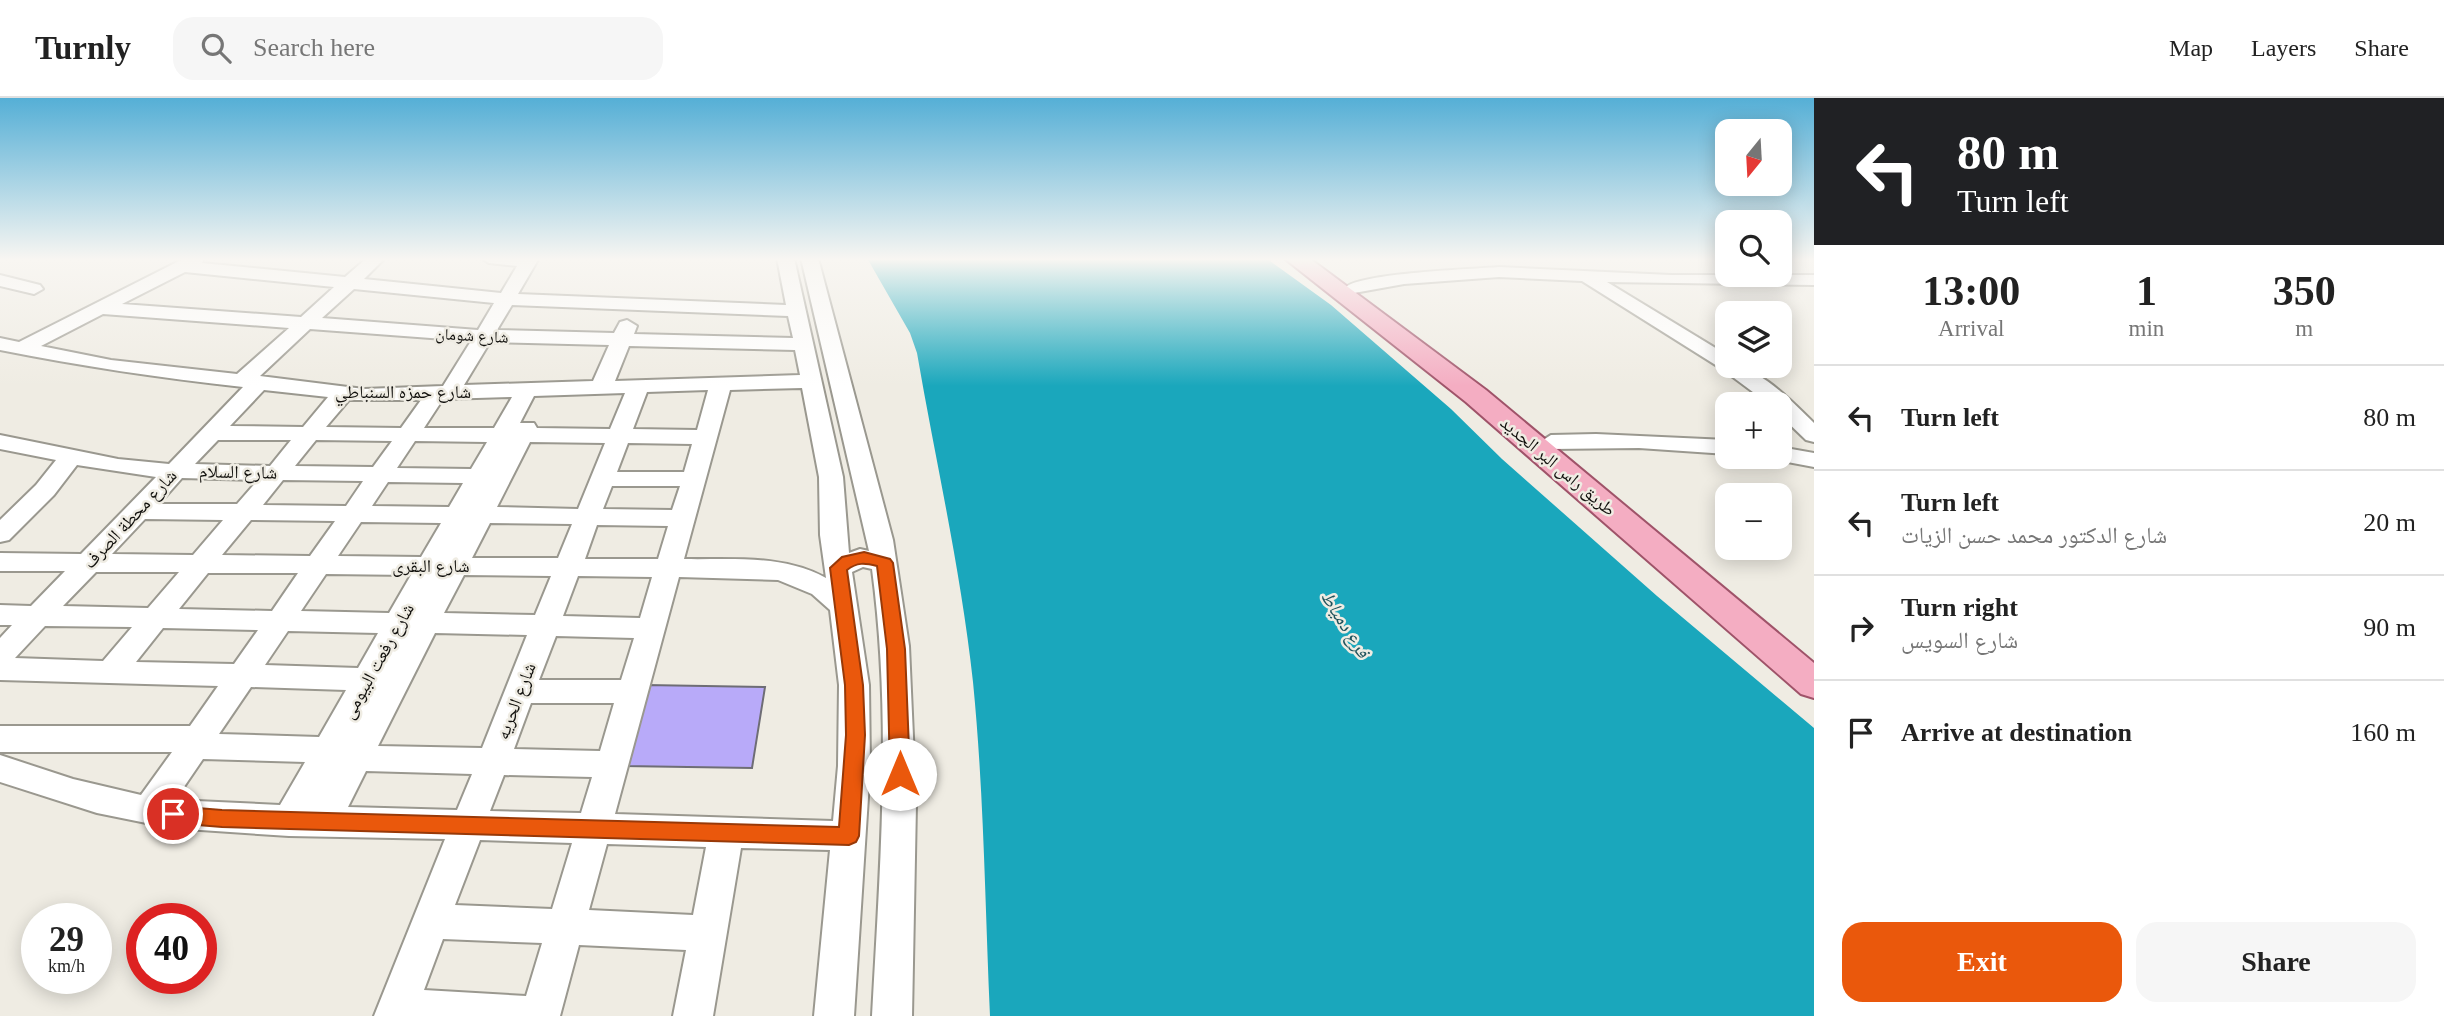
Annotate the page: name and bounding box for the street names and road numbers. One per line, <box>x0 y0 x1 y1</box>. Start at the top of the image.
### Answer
street label: شارع شومان <box>435 325 509 348</box>
street label: شارع حمزه السنباطي <box>335 382 471 407</box>
street label: طريق راس البر الجديد <box>1496 412 1620 521</box>
street label: شارع السلام <box>199 461 277 485</box>
street label: شارع محطة الصرف <box>79 466 182 573</box>
street label: شارع البقرى <box>392 556 470 577</box>
street label: شارع رفعت البيومى <box>338 600 419 723</box>
street label: شارع الحريه <box>492 660 541 742</box>

